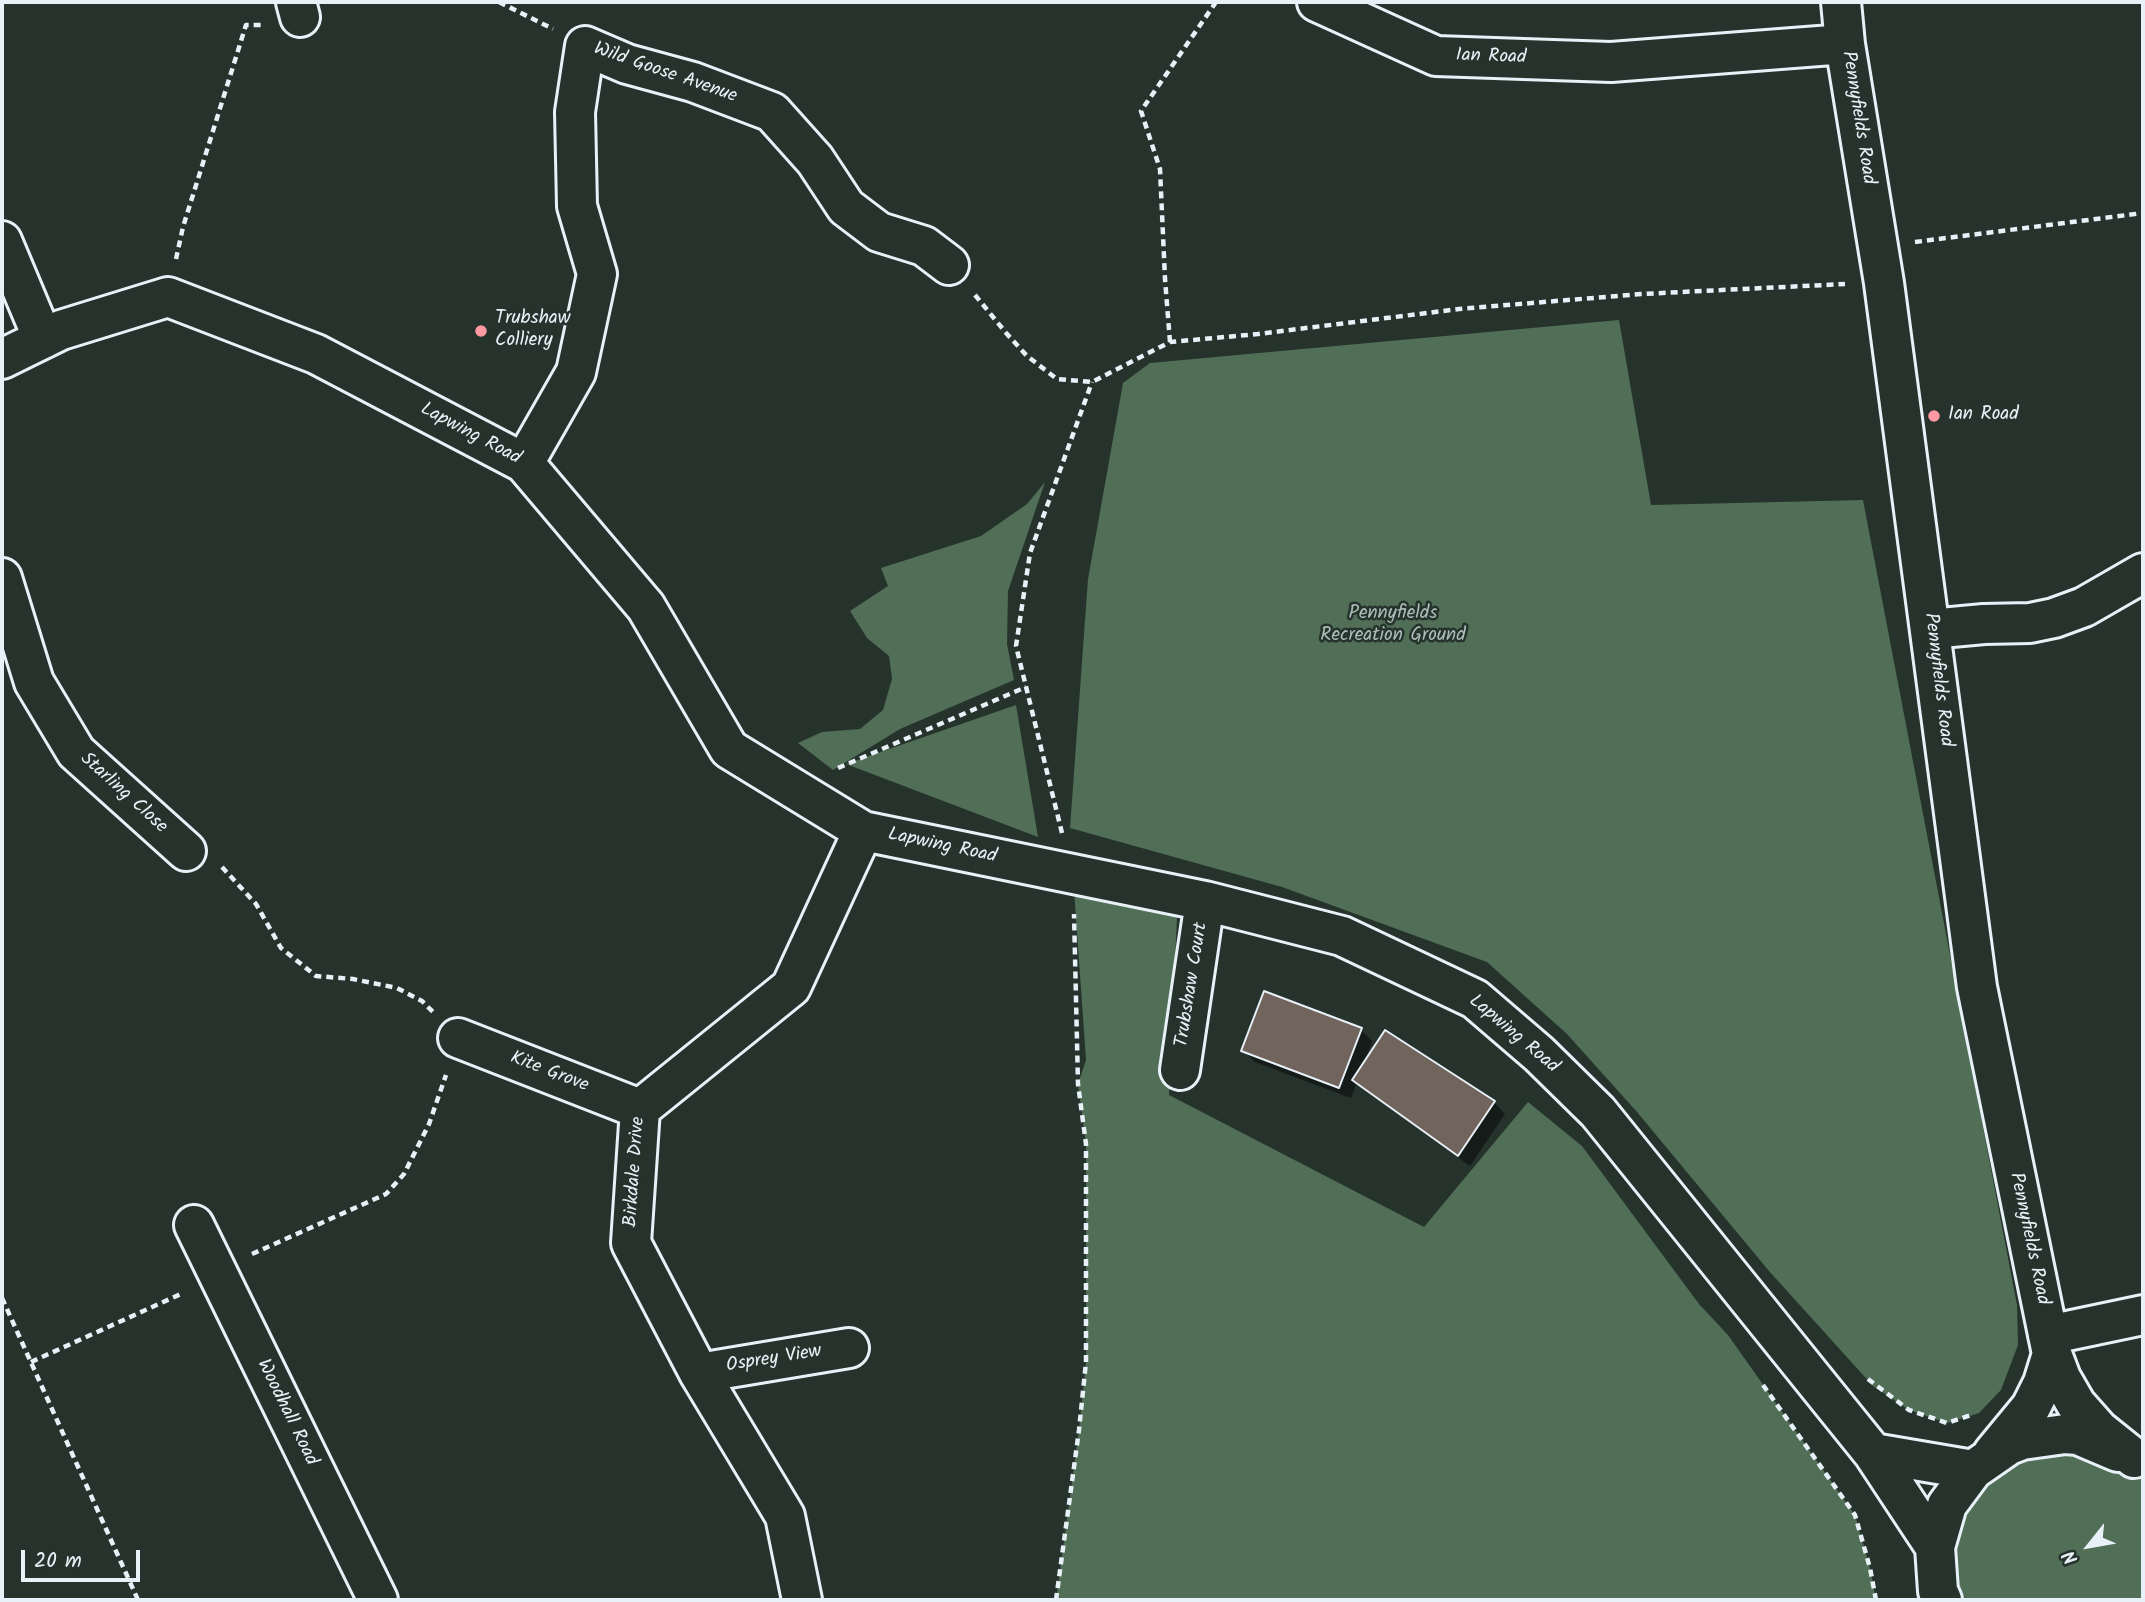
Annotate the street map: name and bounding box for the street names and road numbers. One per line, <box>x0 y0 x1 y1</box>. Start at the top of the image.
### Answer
street label: Wild Goose Avenue <box>590 39 740 109</box>
street label: Ian Road <box>1455 45 1527 71</box>
street label: Pennyfields Road <box>1835 50 1879 186</box>
street label: Lapwing Road <box>416 399 524 471</box>
street label: Pennyfields Road <box>1917 612 1957 748</box>
street label: Starling Close <box>75 749 171 839</box>
street label: Lapwing Road <box>886 824 998 870</box>
street label: Trubshaw Court <box>1172 921 1214 1049</box>
street label: Lapwing Road <box>1463 991 1563 1079</box>
street label: Kite Grove <box>506 1048 592 1098</box>
street label: Birkdale Drive <box>621 1116 651 1228</box>
street label: Pennyfields Road <box>2003 1171 2053 1307</box>
street label: Osprey View <box>725 1341 823 1379</box>
street label: Woodhall Road <box>250 1356 322 1470</box>

